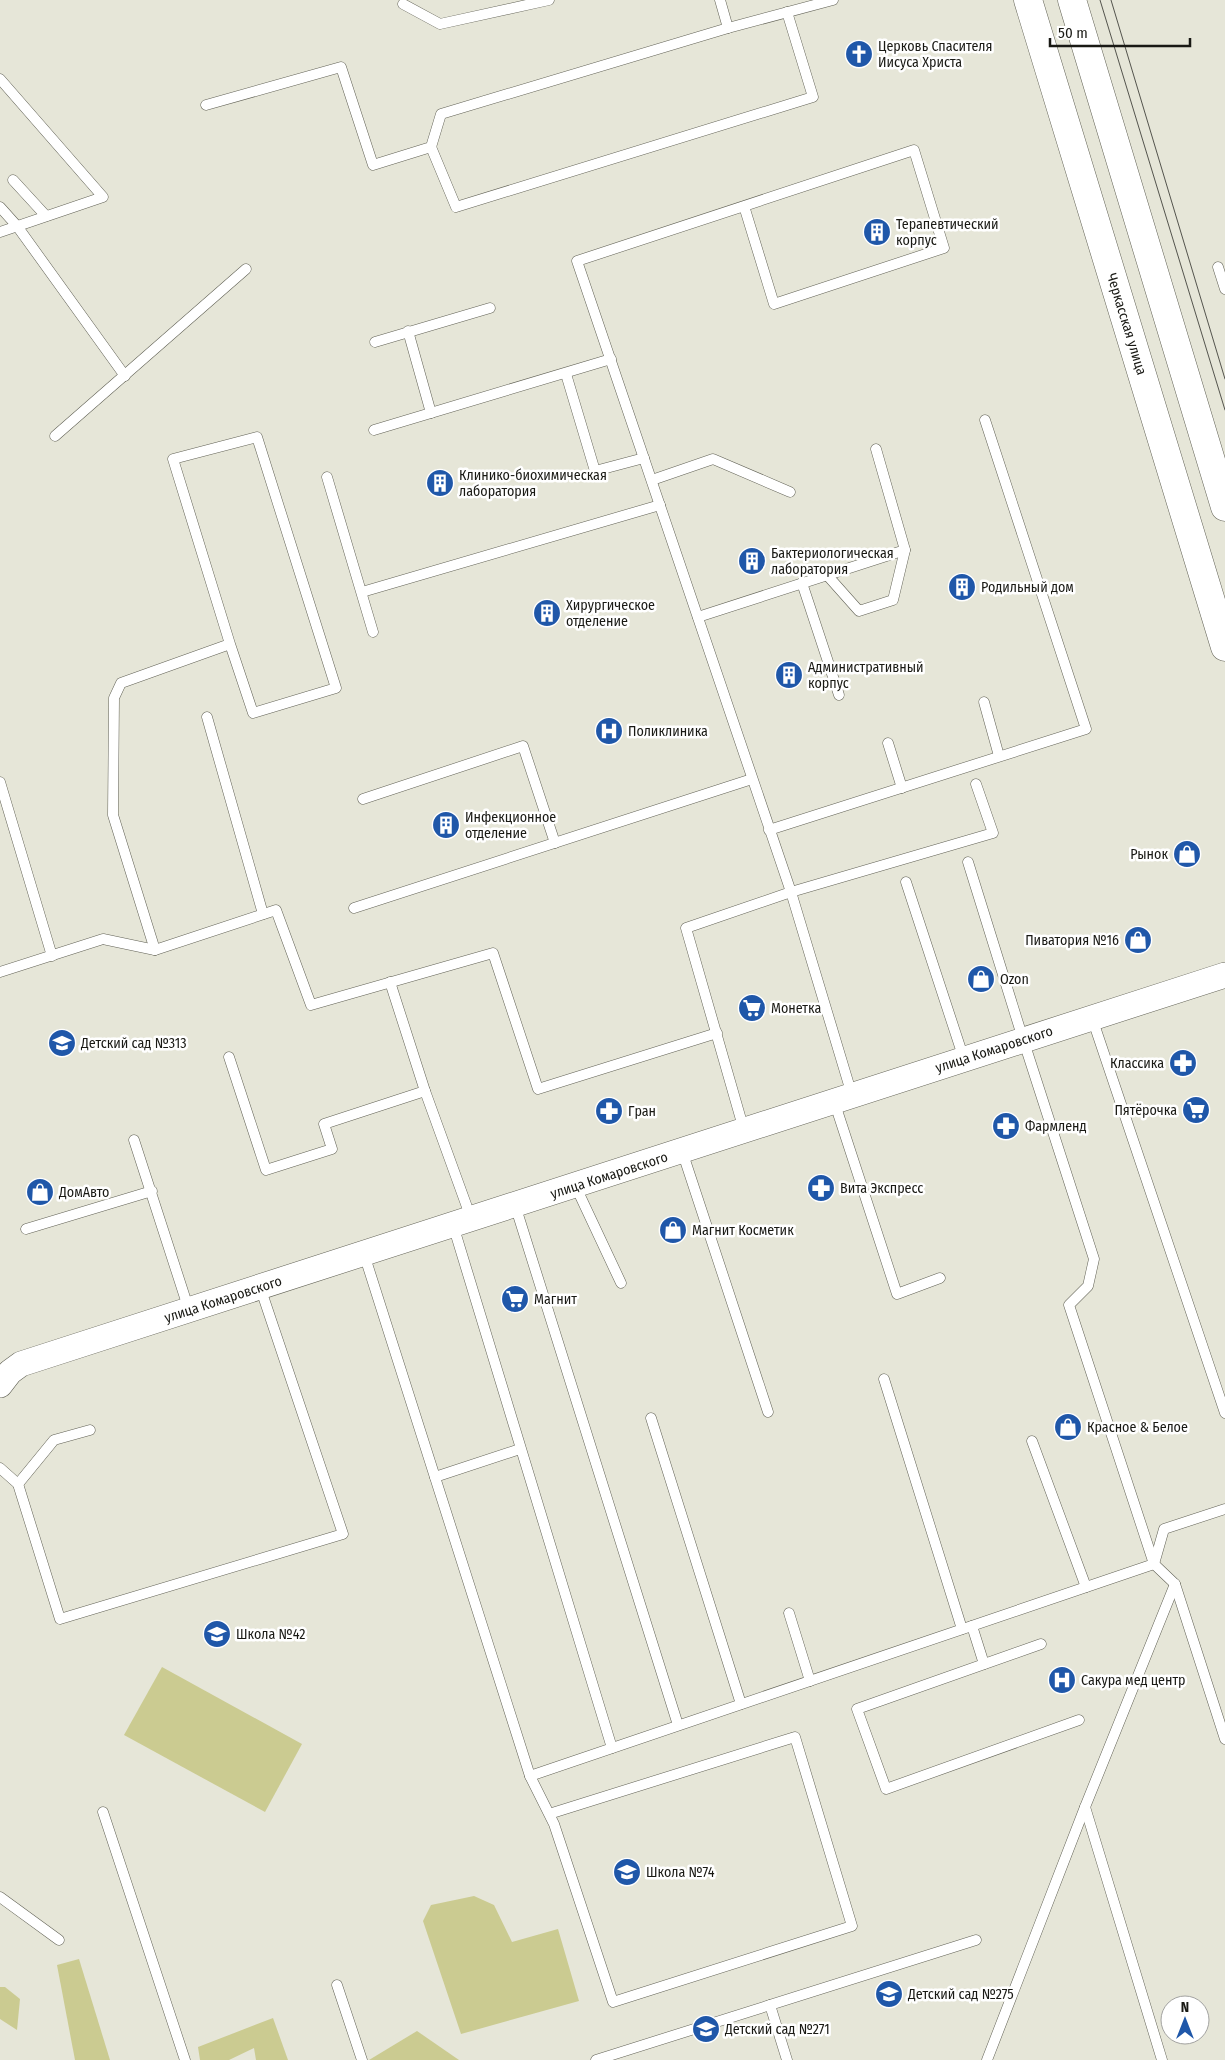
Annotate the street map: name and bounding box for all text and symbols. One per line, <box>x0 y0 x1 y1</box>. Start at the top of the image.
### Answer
scale bar <box>1050 15 1190 47</box>
text: 50 m <box>1058 24 1088 42</box>
place label: Церковь Спасителя Иисуса Христа <box>878 38 992 71</box>
church icon: Церковь Спасителя Иисуса Христа <box>844 39 874 69</box>
place label: Терапевтический корпус <box>896 216 999 249</box>
building icon: Терапевтический корпус <box>862 217 892 247</box>
street label: Черкасская улица <box>1103 271 1150 377</box>
place label: Клинико-биохимическая лаборатория <box>459 467 607 500</box>
building icon: Клинико-биохимическая лаборатория <box>425 468 455 498</box>
place label: Бактериологическая лаборатория <box>771 545 894 578</box>
building icon: Бактериологическая лаборатория <box>737 546 767 576</box>
building icon: Родильный дом <box>947 572 977 602</box>
place label: Родильный дом <box>981 579 1074 596</box>
place label: Хирургическое отделение <box>566 597 655 630</box>
building icon: Хирургическое отделение <box>532 598 562 628</box>
place label: Административный корпус <box>808 659 924 692</box>
building icon: Административный корпус <box>774 660 804 690</box>
hospital icon: Поликлиника <box>594 716 624 746</box>
place label: Поликлиника <box>628 723 708 740</box>
place label: Инфекционное отделение <box>465 809 556 842</box>
building icon: Инфекционное отделение <box>431 810 461 840</box>
shop icon: Рынок <box>1172 839 1202 869</box>
place label: Рынок <box>1130 846 1168 863</box>
shop icon: Пиватория №16 <box>1123 925 1153 955</box>
place label: Пиватория №16 <box>1025 932 1119 949</box>
shop icon: Ozon <box>966 964 996 994</box>
place label: Ozon <box>1000 971 1029 988</box>
supermarket icon: Монетка <box>737 993 767 1023</box>
place label: Монетка <box>771 1000 821 1017</box>
street label: улица Комаровского <box>933 1022 1055 1076</box>
school or university icon: Детский сад №313 <box>47 1028 77 1058</box>
place label: Детский сад №313 <box>80 1035 187 1052</box>
pharmacy icon: Классика <box>1168 1048 1198 1078</box>
place label: Классика <box>1110 1055 1164 1072</box>
supermarket icon: Пятёрочка <box>1181 1095 1211 1125</box>
pharmacy icon: Гран <box>594 1096 624 1126</box>
place label: Пятёрочка <box>1114 1102 1177 1119</box>
place label: Гран <box>628 1103 656 1120</box>
pharmacy icon: Фармленд <box>991 1111 1021 1141</box>
place label: Фармленд <box>1025 1118 1087 1135</box>
street label: улица Комаровского <box>548 1148 670 1202</box>
pharmacy icon: Вита Экспресс <box>806 1173 836 1203</box>
shop icon: ДомАвто <box>25 1177 55 1207</box>
place label: Вита Экспресс <box>840 1180 923 1197</box>
place label: ДомАвто <box>58 1184 109 1201</box>
shop icon: Магнит Косметик <box>658 1215 688 1245</box>
place label: Магнит Косметик <box>692 1222 794 1239</box>
street label: улица Комаровского <box>162 1272 284 1326</box>
supermarket icon: Магнит <box>500 1284 530 1314</box>
place label: Магнит <box>534 1291 577 1308</box>
shop icon: Красное & Белое <box>1053 1412 1083 1442</box>
place label: Красное & Белое <box>1087 1419 1188 1436</box>
school or university icon: Школа №42 <box>202 1619 232 1649</box>
place label: Школа №42 <box>236 1626 305 1643</box>
hospital icon: Сакура мед центр <box>1047 1665 1077 1695</box>
place label: Сакура мед центр <box>1081 1672 1186 1689</box>
school or university icon: Школа №74 <box>612 1857 642 1887</box>
place label: Школа №74 <box>646 1864 715 1881</box>
school or university icon: Детский сад №275 <box>874 1979 904 2009</box>
place label: Детский сад №275 <box>907 1986 1014 2003</box>
north arrow <box>1160 1995 1210 2045</box>
text: N <box>1181 1999 1189 2016</box>
school or university icon: Детский сад №271 <box>691 2014 721 2044</box>
place label: Детский сад №271 <box>724 2021 830 2038</box>

